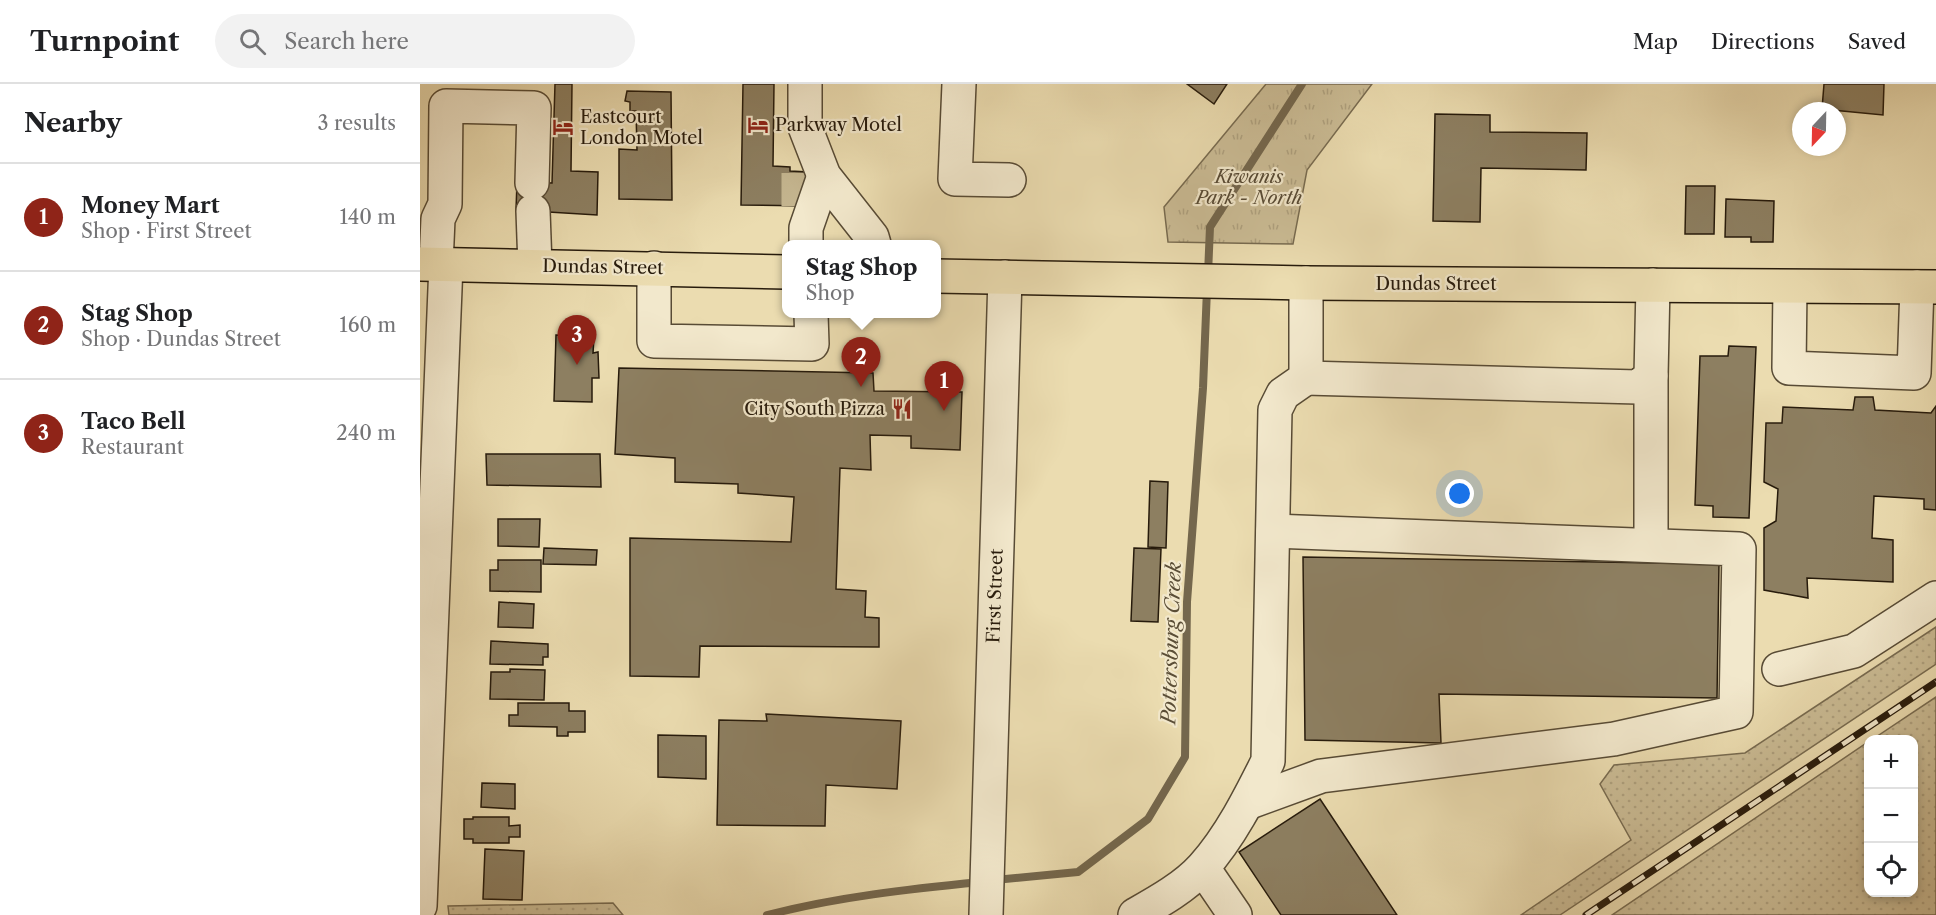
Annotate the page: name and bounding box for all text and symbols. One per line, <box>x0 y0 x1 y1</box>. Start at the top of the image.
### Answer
search box <box>215 14 635 68</box>
text: Turnpoint <box>30 24 179 58</box>
icon: search <box>236 25 269 58</box>
text: Search here <box>284 28 409 55</box>
text: Map <box>1633 29 1678 54</box>
text: Directions <box>1711 29 1815 54</box>
text: Saved <box>1848 29 1906 54</box>
north arrow <box>1792 102 1846 156</box>
place label: Eastcourt London Motel <box>580 106 703 149</box>
text: Nearby <box>24 107 122 139</box>
text: 3 results <box>318 111 396 135</box>
hotel icon: Parkway Motel <box>746 113 770 137</box>
place label: Parkway Motel <box>775 114 902 136</box>
hotel icon: Eastcourt London Motel <box>551 115 575 139</box>
park label: Kiwanis Park - North <box>1194 166 1302 209</box>
text: Money Mart <box>81 192 220 219</box>
text: 1 <box>39 205 48 229</box>
text: 140 m <box>339 205 396 229</box>
text: Shop · First Street <box>81 219 252 243</box>
popup <box>782 240 941 318</box>
text: Stag Shop <box>806 254 917 281</box>
street label: Dundas Street <box>542 255 664 279</box>
street label: Dundas Street <box>1375 273 1497 295</box>
text: Shop <box>806 281 855 305</box>
text: Stag Shop <box>81 300 193 327</box>
text: 2 <box>38 313 49 337</box>
text: 160 m <box>339 313 396 337</box>
pin: 3 <box>558 316 596 365</box>
text: Shop · Dundas Street <box>81 327 281 351</box>
pin: 2 <box>842 338 880 387</box>
pin: 1 <box>924 362 964 411</box>
restaurant icon: City South Pizza <box>890 397 914 421</box>
place label: City South Pizza <box>744 398 886 420</box>
text: Taco Bell <box>81 408 186 435</box>
text: 3 <box>38 421 49 445</box>
text: 240 m <box>336 421 396 445</box>
text: Restaurant <box>81 435 184 459</box>
your location <box>1445 479 1474 508</box>
street label: First Street <box>982 548 1008 644</box>
water label: Pottersburg Creek <box>1156 561 1186 727</box>
map controls <box>1864 735 1918 897</box>
button: + <box>1864 735 1918 789</box>
button: − <box>1864 789 1918 843</box>
button: locate <box>1864 843 1918 897</box>

